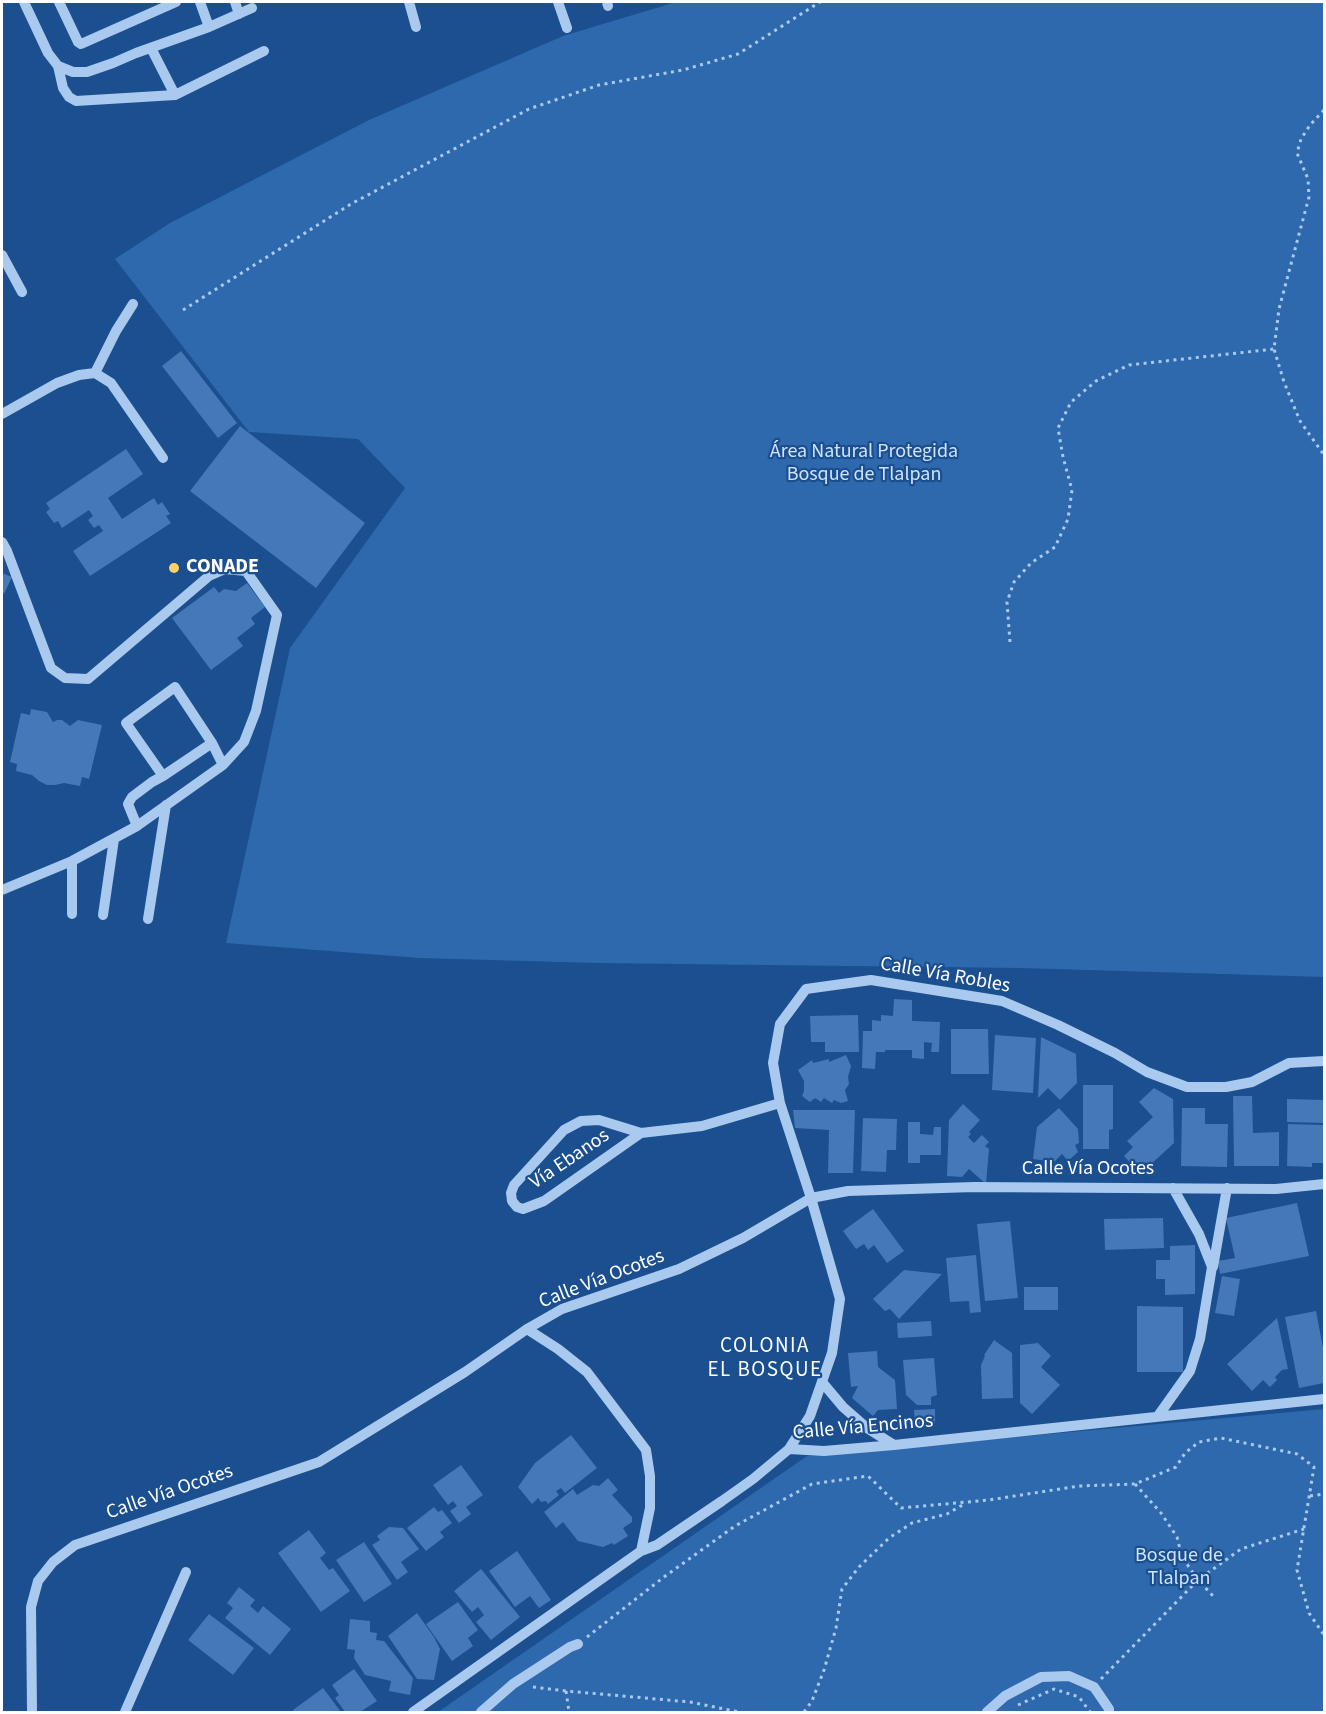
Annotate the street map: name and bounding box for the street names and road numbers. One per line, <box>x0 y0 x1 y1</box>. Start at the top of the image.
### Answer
street label: Calle Vía Robles <box>878 953 1012 999</box>
street label: Vía Ebanos <box>526 1125 614 1195</box>
street label: Calle Vía Ocotes <box>1022 1158 1154 1182</box>
street label: Calle Vía Ocotes <box>536 1245 668 1315</box>
street label: Calle Vía Encinos <box>792 1410 934 1446</box>
street label: Calle Vía Ocotes <box>103 1460 237 1526</box>

